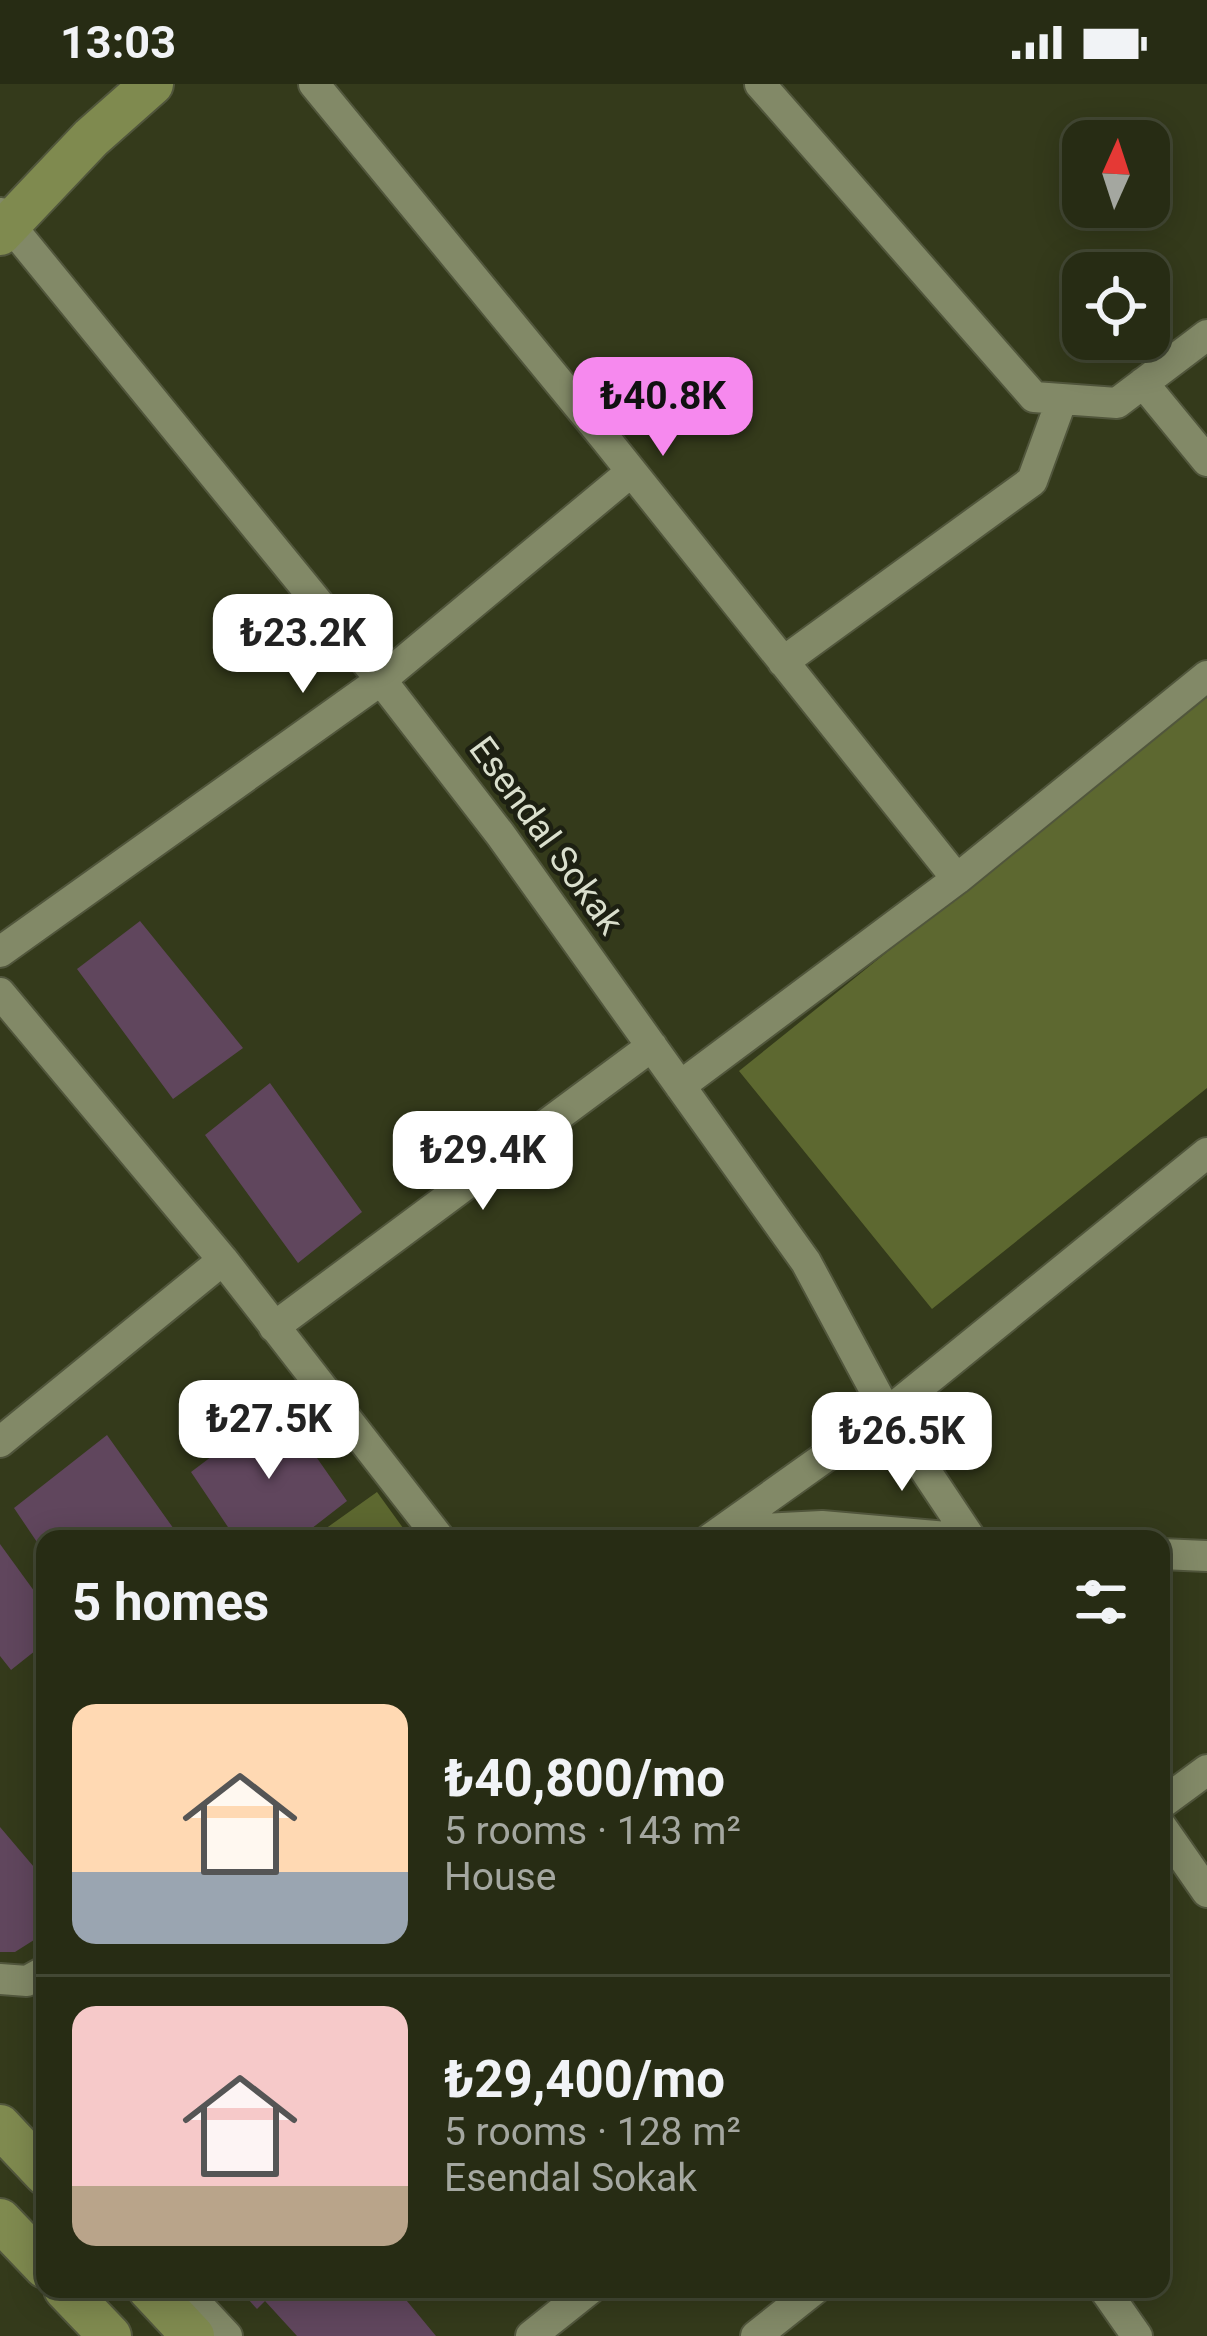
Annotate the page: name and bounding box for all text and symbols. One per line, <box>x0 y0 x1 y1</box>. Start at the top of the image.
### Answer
text: 13:03 <box>60 16 176 69</box>
north arrow <box>1062 120 1170 228</box>
map controls <box>1062 120 1170 360</box>
button: locate <box>1062 252 1170 360</box>
pin: ₺40.8K <box>565 357 761 459</box>
text: ₺40.8K <box>600 373 726 419</box>
pin: ₺23.2K <box>205 594 401 696</box>
text: ₺23.2K <box>240 610 366 656</box>
street label: Esendal Sokak <box>461 729 632 943</box>
pin: ₺29.4K <box>385 1111 581 1213</box>
text: ₺29.4K <box>420 1127 546 1173</box>
pin: ₺27.5K <box>171 1380 367 1482</box>
pin: ₺26.5K <box>804 1392 1000 1494</box>
text: ₺27.5K <box>206 1396 332 1442</box>
text: ₺26.5K <box>839 1408 965 1454</box>
icon: filters <box>1068 1569 1134 1635</box>
text: 5 homes <box>72 1573 269 1632</box>
text: ₺40,800/mo <box>444 1749 725 1808</box>
icon: home <box>168 1752 312 1896</box>
text: 5 rooms · 143 m² <box>444 1808 741 1854</box>
text: House <box>444 1854 556 1900</box>
text: ₺29,400/mo <box>444 2050 725 2109</box>
icon: home <box>168 2054 312 2198</box>
text: 5 rooms · 128 m² <box>444 2109 741 2155</box>
text: Esendal Sokak <box>444 2155 697 2201</box>

